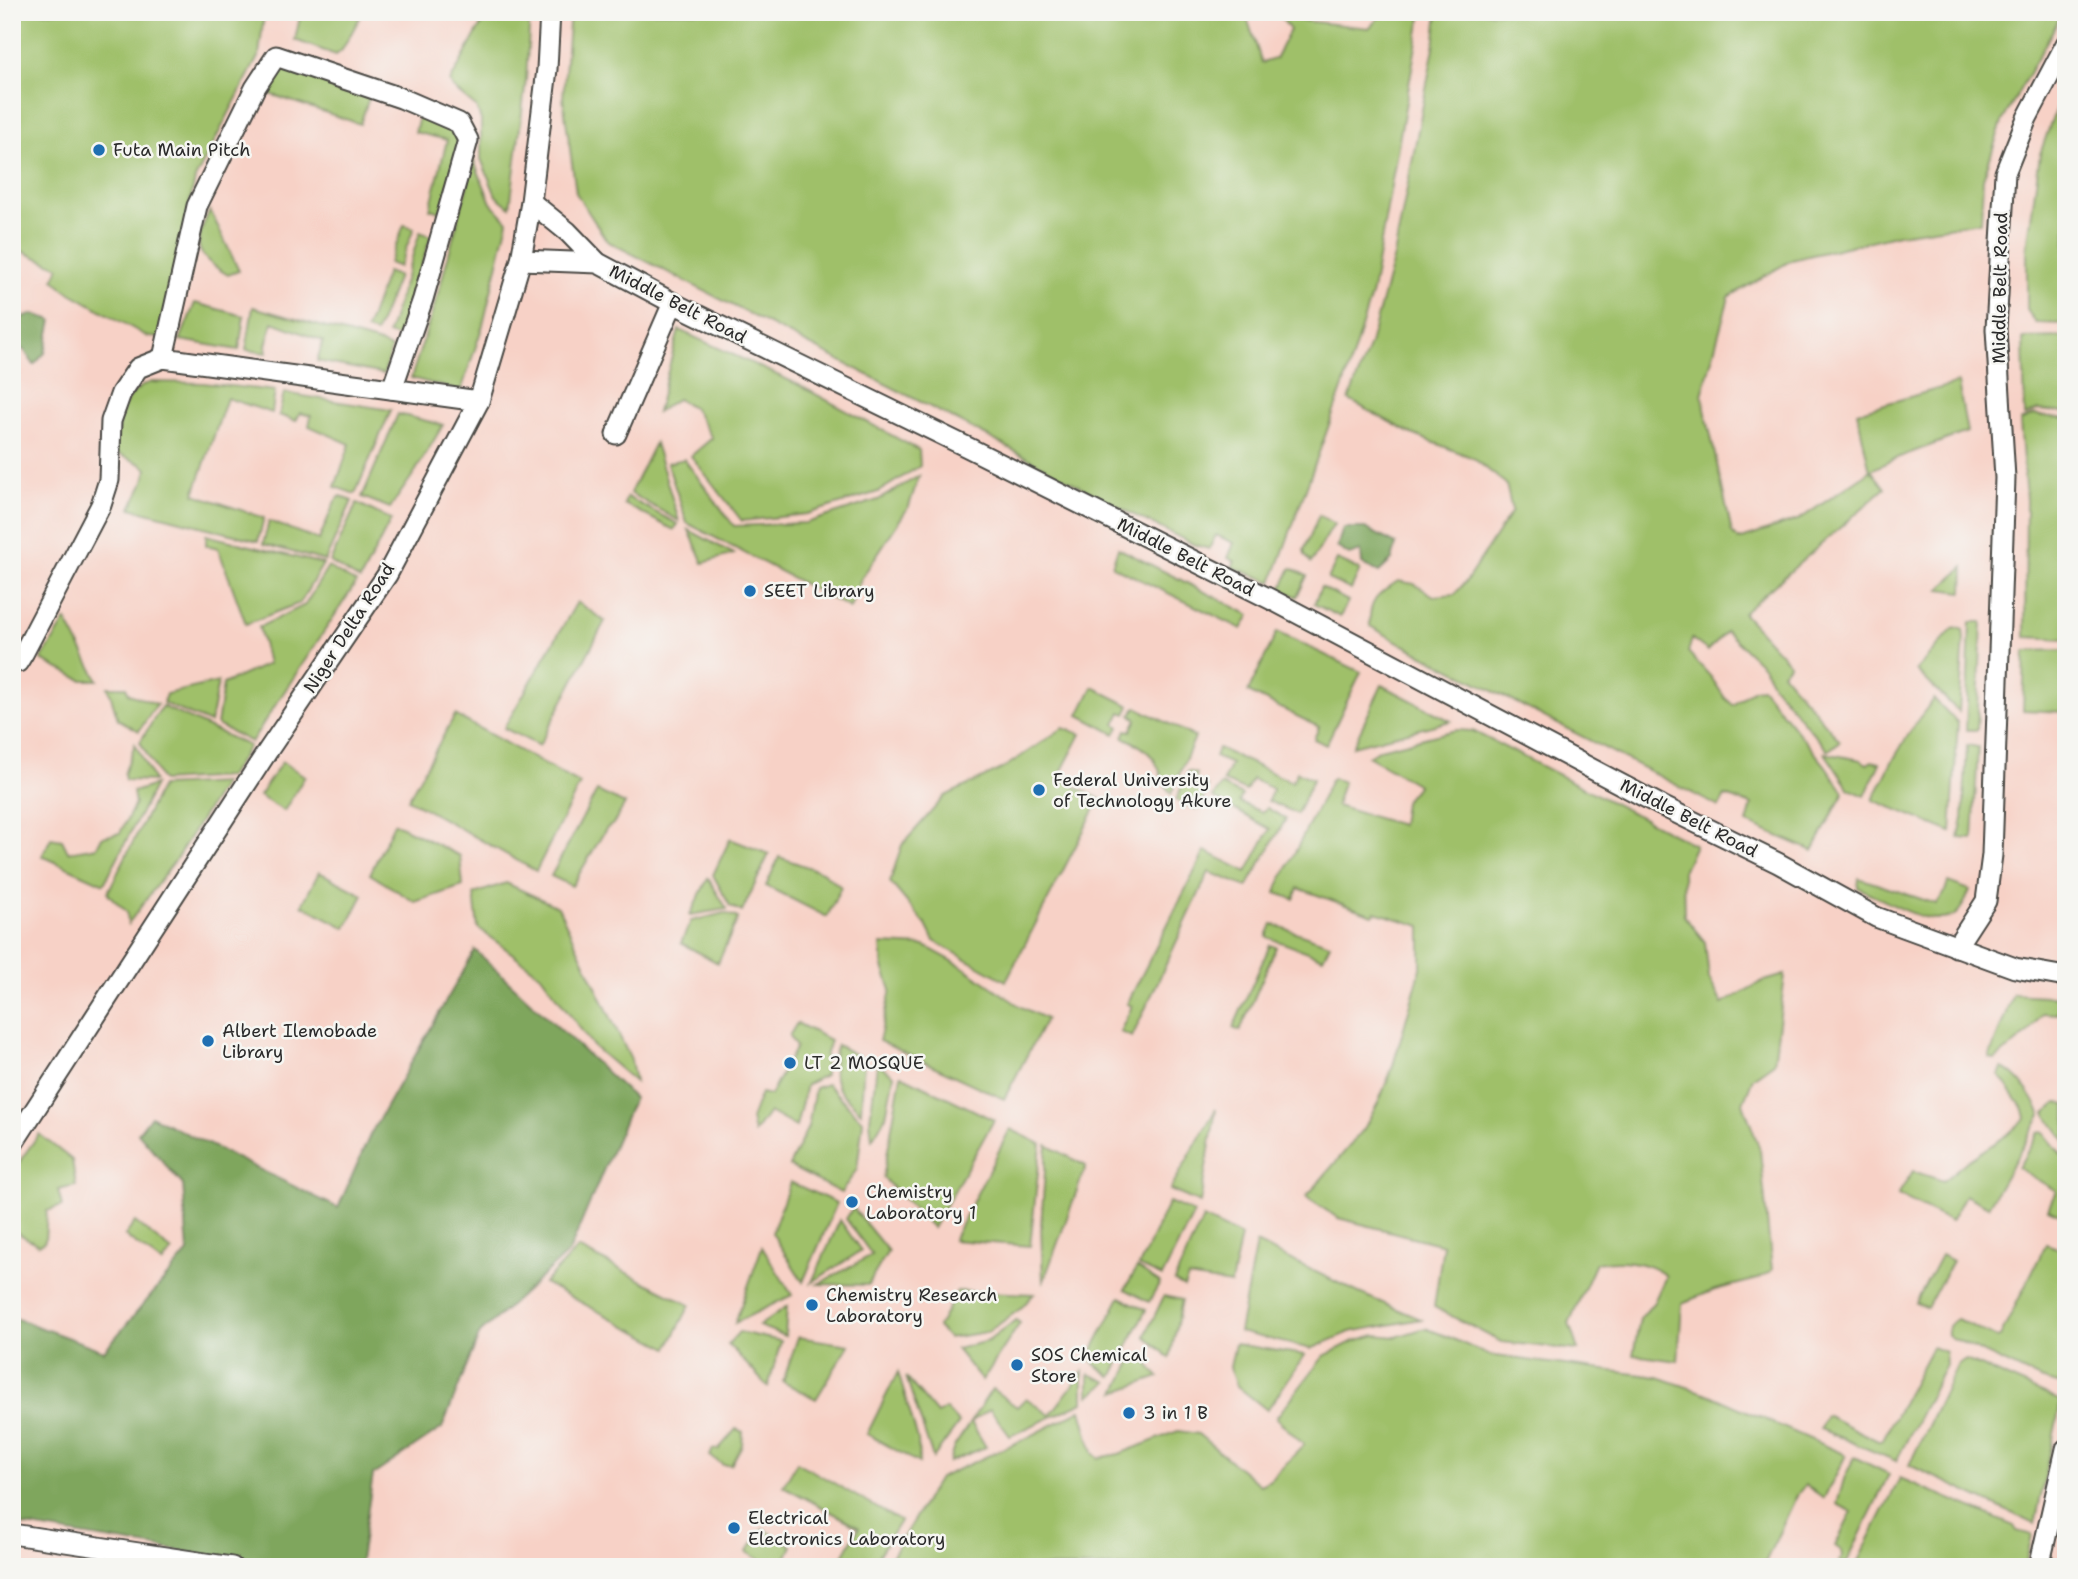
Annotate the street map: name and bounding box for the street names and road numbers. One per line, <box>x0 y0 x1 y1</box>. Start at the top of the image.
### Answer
street label: Middle Belt Road <box>1987 212 2013 364</box>
street label: Middle Belt Road <box>605 259 751 349</box>
street label: Middle Belt Road <box>1113 512 1259 602</box>
street label: Niger Delta Road <box>298 558 400 698</box>
street label: Middle Belt Road <box>1616 773 1762 863</box>

